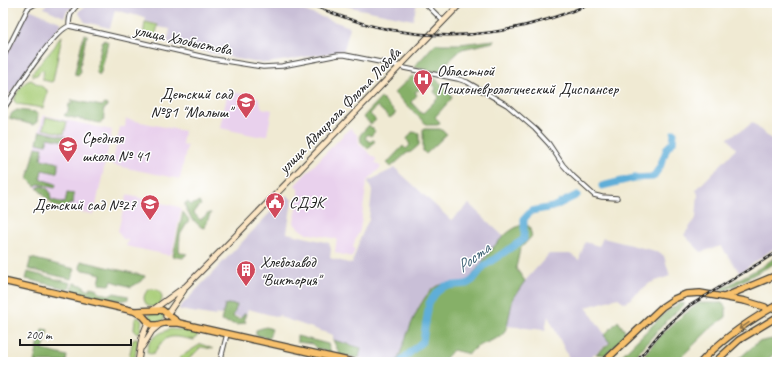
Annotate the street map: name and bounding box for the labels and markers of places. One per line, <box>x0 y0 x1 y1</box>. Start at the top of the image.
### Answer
place label: Областной Психоневрологический Диспансер <box>437 61 619 99</box>
hospital icon: Областной Психоневрологический Диспансер <box>412 68 434 96</box>
place label: Детский сад №81 "Малыш" <box>150 84 235 122</box>
school or university icon: Детский сад №81 "Малыш" <box>235 91 257 119</box>
place label: Средняя школа № 41 <box>82 128 150 166</box>
school or university icon: Средняя школа № 41 <box>57 135 79 163</box>
public building icon: СДЭК <box>264 191 286 219</box>
school or university icon: Детский сад №27 <box>139 193 161 221</box>
place label: СДЭК <box>289 193 327 213</box>
place label: Детский сад №27 <box>33 195 137 215</box>
place label: Хлебозавод "Виктория" <box>260 252 324 290</box>
building icon: Хлебозавод "Виктория" <box>235 259 257 287</box>

